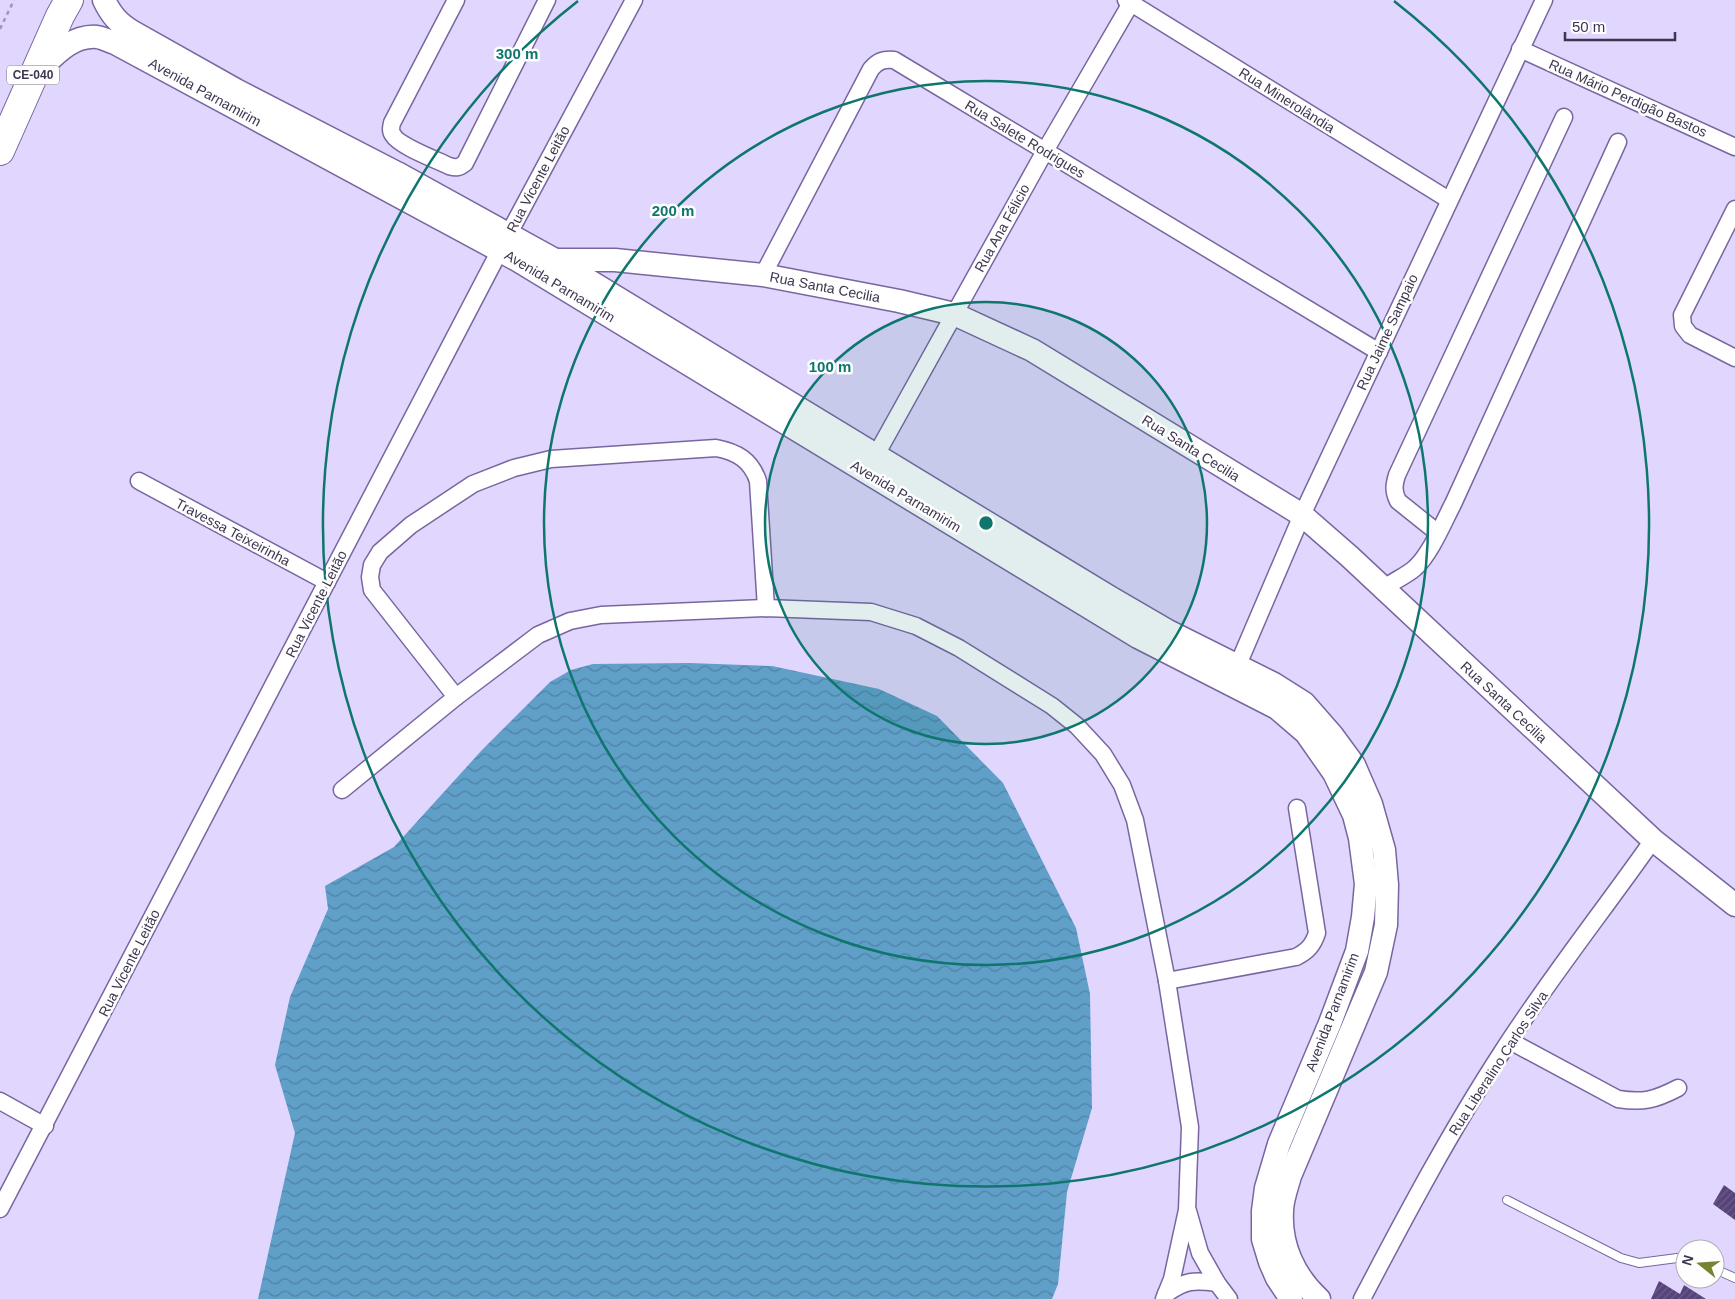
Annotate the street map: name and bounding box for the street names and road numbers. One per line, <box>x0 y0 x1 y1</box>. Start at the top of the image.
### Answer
street label: Avenida Parnamirim <box>146 55 264 129</box>
street label: Rua Mário Perdigão Bastos <box>1547 56 1709 140</box>
street label: Rua Minerolândia <box>1236 64 1338 136</box>
road number: CE-040 <box>7 66 59 84</box>
street label: Rua Salete Rodrigues <box>962 97 1088 181</box>
street label: Rua Vicente Leitão <box>503 123 573 235</box>
street label: Rua Ana Félicio <box>971 181 1033 275</box>
street label: Avenida Parnamirim <box>502 247 618 325</box>
street label: Rua Santa Cecilia <box>768 268 882 306</box>
street label: Rua Jaime Sampaio <box>1353 271 1421 393</box>
street label: Rua Santa Cecilia <box>1139 412 1243 485</box>
street label: Avenida Parnamirim <box>848 457 964 535</box>
street label: Travessa Teixeirinha <box>173 495 293 569</box>
street label: Rua Vicente Leitão <box>282 548 350 660</box>
street label: Rua Santa Cecilia <box>1458 658 1551 746</box>
street label: Rua Vicente Leitão <box>95 907 163 1019</box>
street label: Avenida Parnamirim <box>1302 950 1362 1074</box>
street label: Rua Liberalino Carlos Silva <box>1445 988 1551 1138</box>

